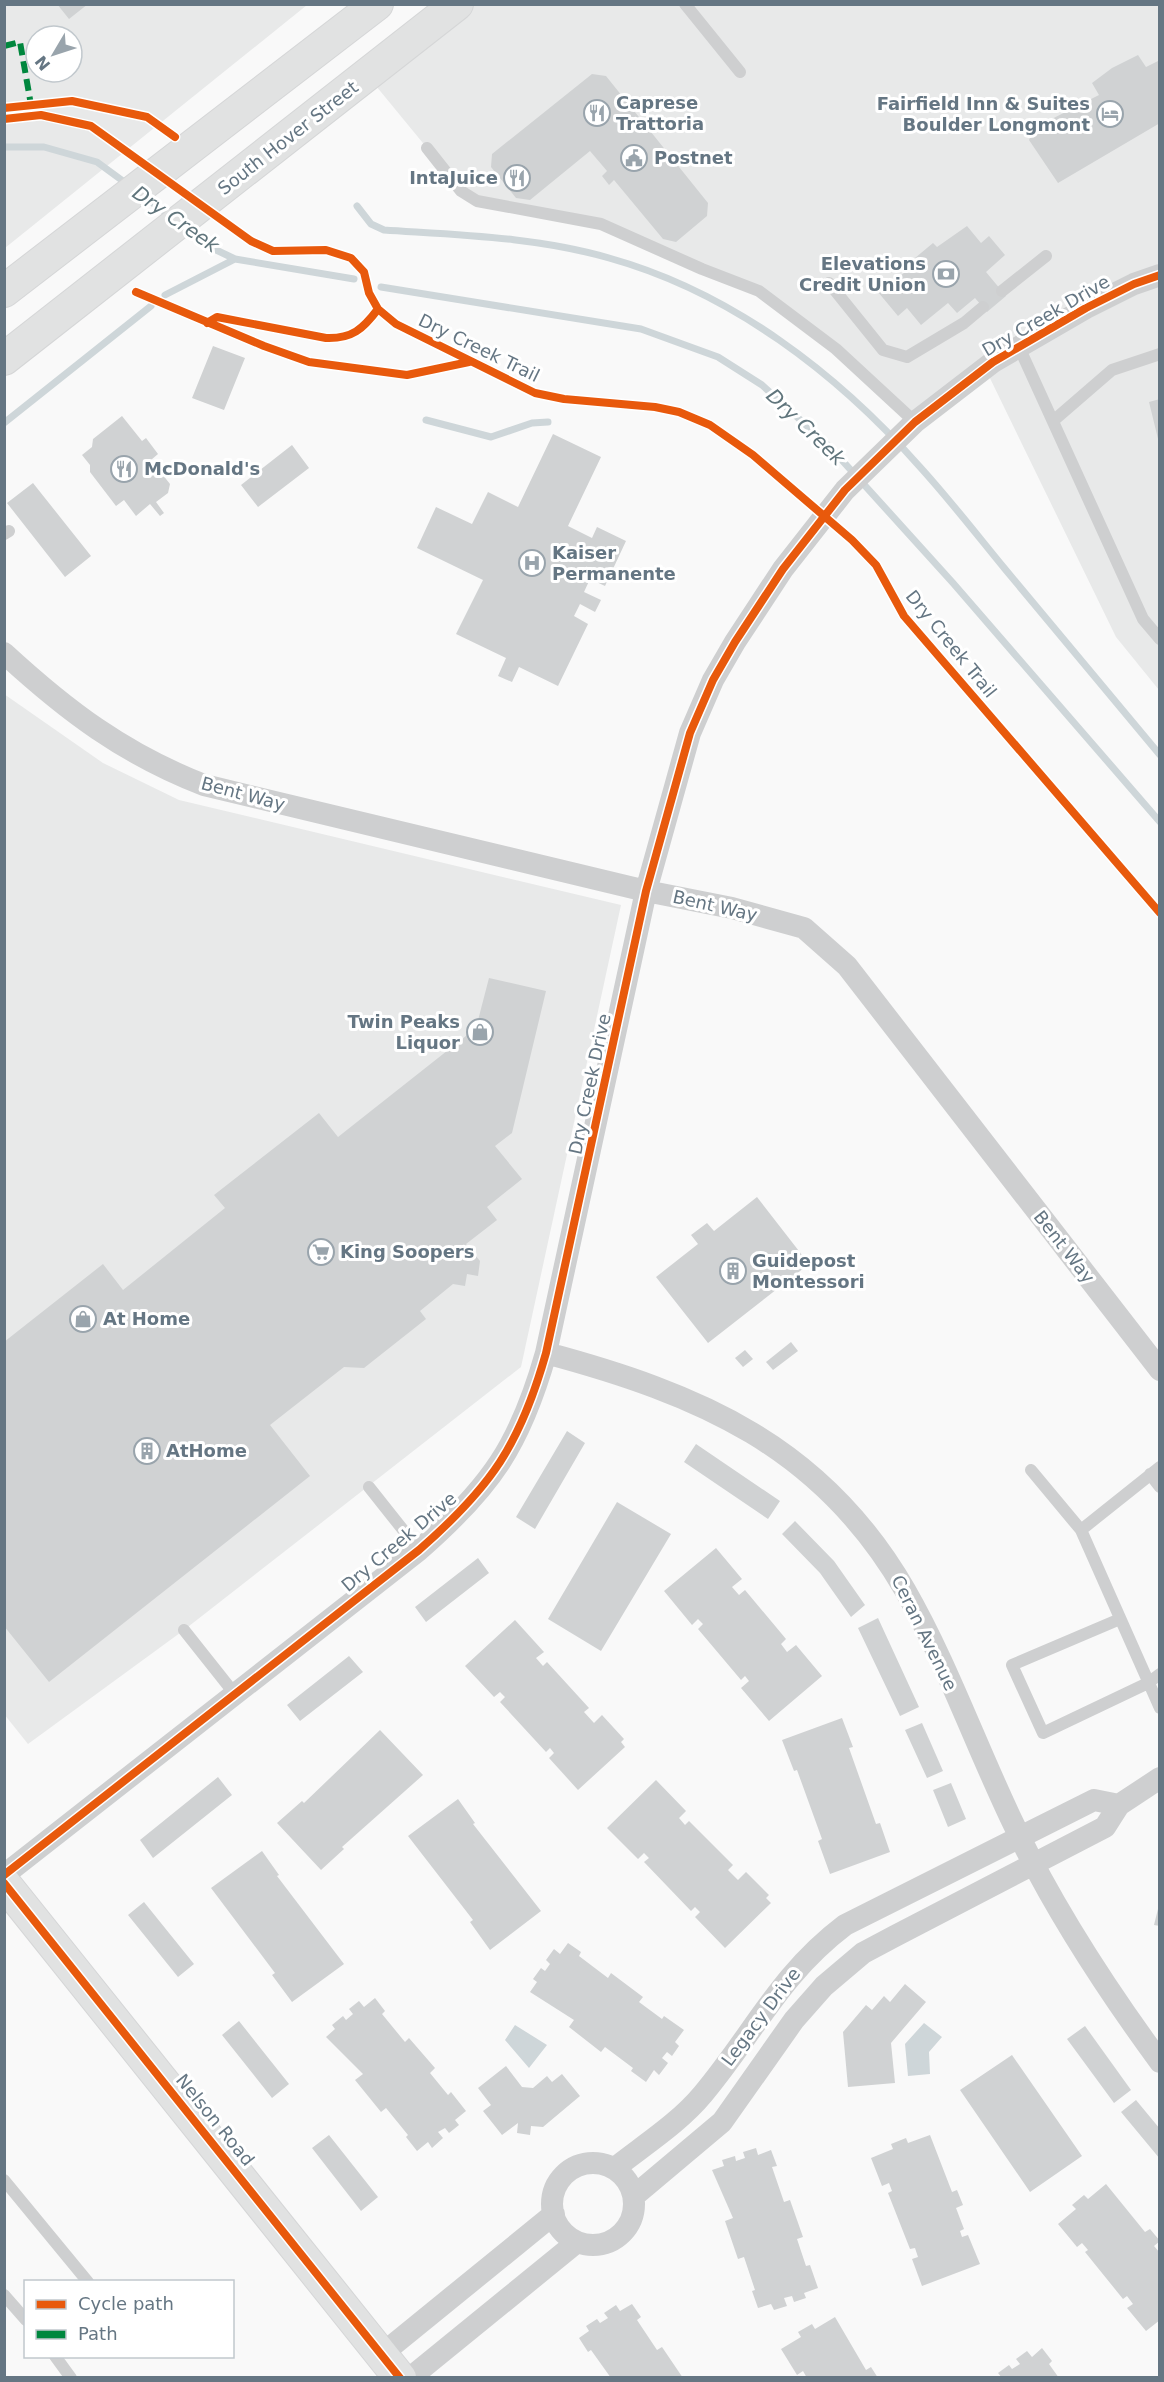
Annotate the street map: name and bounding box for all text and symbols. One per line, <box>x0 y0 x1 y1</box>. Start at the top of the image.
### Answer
north arrow <box>24 24 84 84</box>
text: N <box>31 52 54 74</box>
street label: South Hover Street <box>213 76 362 199</box>
place label: Caprese Trattoria <box>616 92 704 134</box>
place label: Fairfield Inn & Suites Boulder Longmont <box>877 93 1090 135</box>
restaurant icon: Caprese Trattoria <box>582 98 612 128</box>
hotel icon: Fairfield Inn & Suites Boulder Longmont <box>1095 99 1125 129</box>
public building icon: Postnet <box>619 143 649 173</box>
place label: Postnet <box>654 147 733 168</box>
restaurant icon: IntaJuice <box>502 163 532 193</box>
place label: IntaJuice <box>409 167 498 188</box>
water label: Dry Creek <box>128 180 225 258</box>
place label: Elevations Credit Union <box>799 253 926 295</box>
bank icon: Elevations Credit Union <box>931 259 961 289</box>
street label: Dry Creek Drive <box>978 271 1113 361</box>
street label: Dry Creek Trail <box>415 309 543 386</box>
water label: Dry Creek <box>762 384 851 471</box>
restaurant icon: McDonald's <box>109 454 139 484</box>
place label: McDonald's <box>144 458 260 479</box>
place label: Kaiser Permanente <box>552 542 676 584</box>
hospital icon: Kaiser Permanente <box>517 548 547 578</box>
street label: Dry Creek Trail <box>902 586 1001 702</box>
street label: Bent Way <box>199 772 288 815</box>
street label: Bent Way <box>671 886 760 925</box>
place label: Twin Peaks Liquor <box>348 1011 460 1053</box>
street label: Dry Creek Drive <box>564 1012 615 1156</box>
shop icon: Twin Peaks Liquor <box>465 1017 495 1047</box>
street label: Bent Way <box>1030 1206 1099 1287</box>
supermarket icon: King Soopers <box>306 1237 336 1267</box>
place label: King Soopers <box>340 1241 474 1262</box>
place label: Guidepost Montessori <box>752 1250 865 1292</box>
building icon: Guidepost Montessori <box>718 1256 748 1286</box>
shop icon: At Home <box>68 1304 98 1334</box>
place label: At Home <box>103 1308 190 1329</box>
building icon: AtHome <box>132 1436 162 1466</box>
place label: AtHome <box>166 1440 247 1461</box>
street label: Dry Creek Drive <box>337 1487 460 1596</box>
street label: Ceran Avenue <box>887 1572 962 1694</box>
street label: Legacy Drive <box>717 1963 804 2070</box>
street label: Nelson Road <box>172 2069 259 2170</box>
legend <box>24 2280 234 2358</box>
text: Cycle path <box>78 2293 174 2314</box>
text: Path <box>78 2323 118 2344</box>

